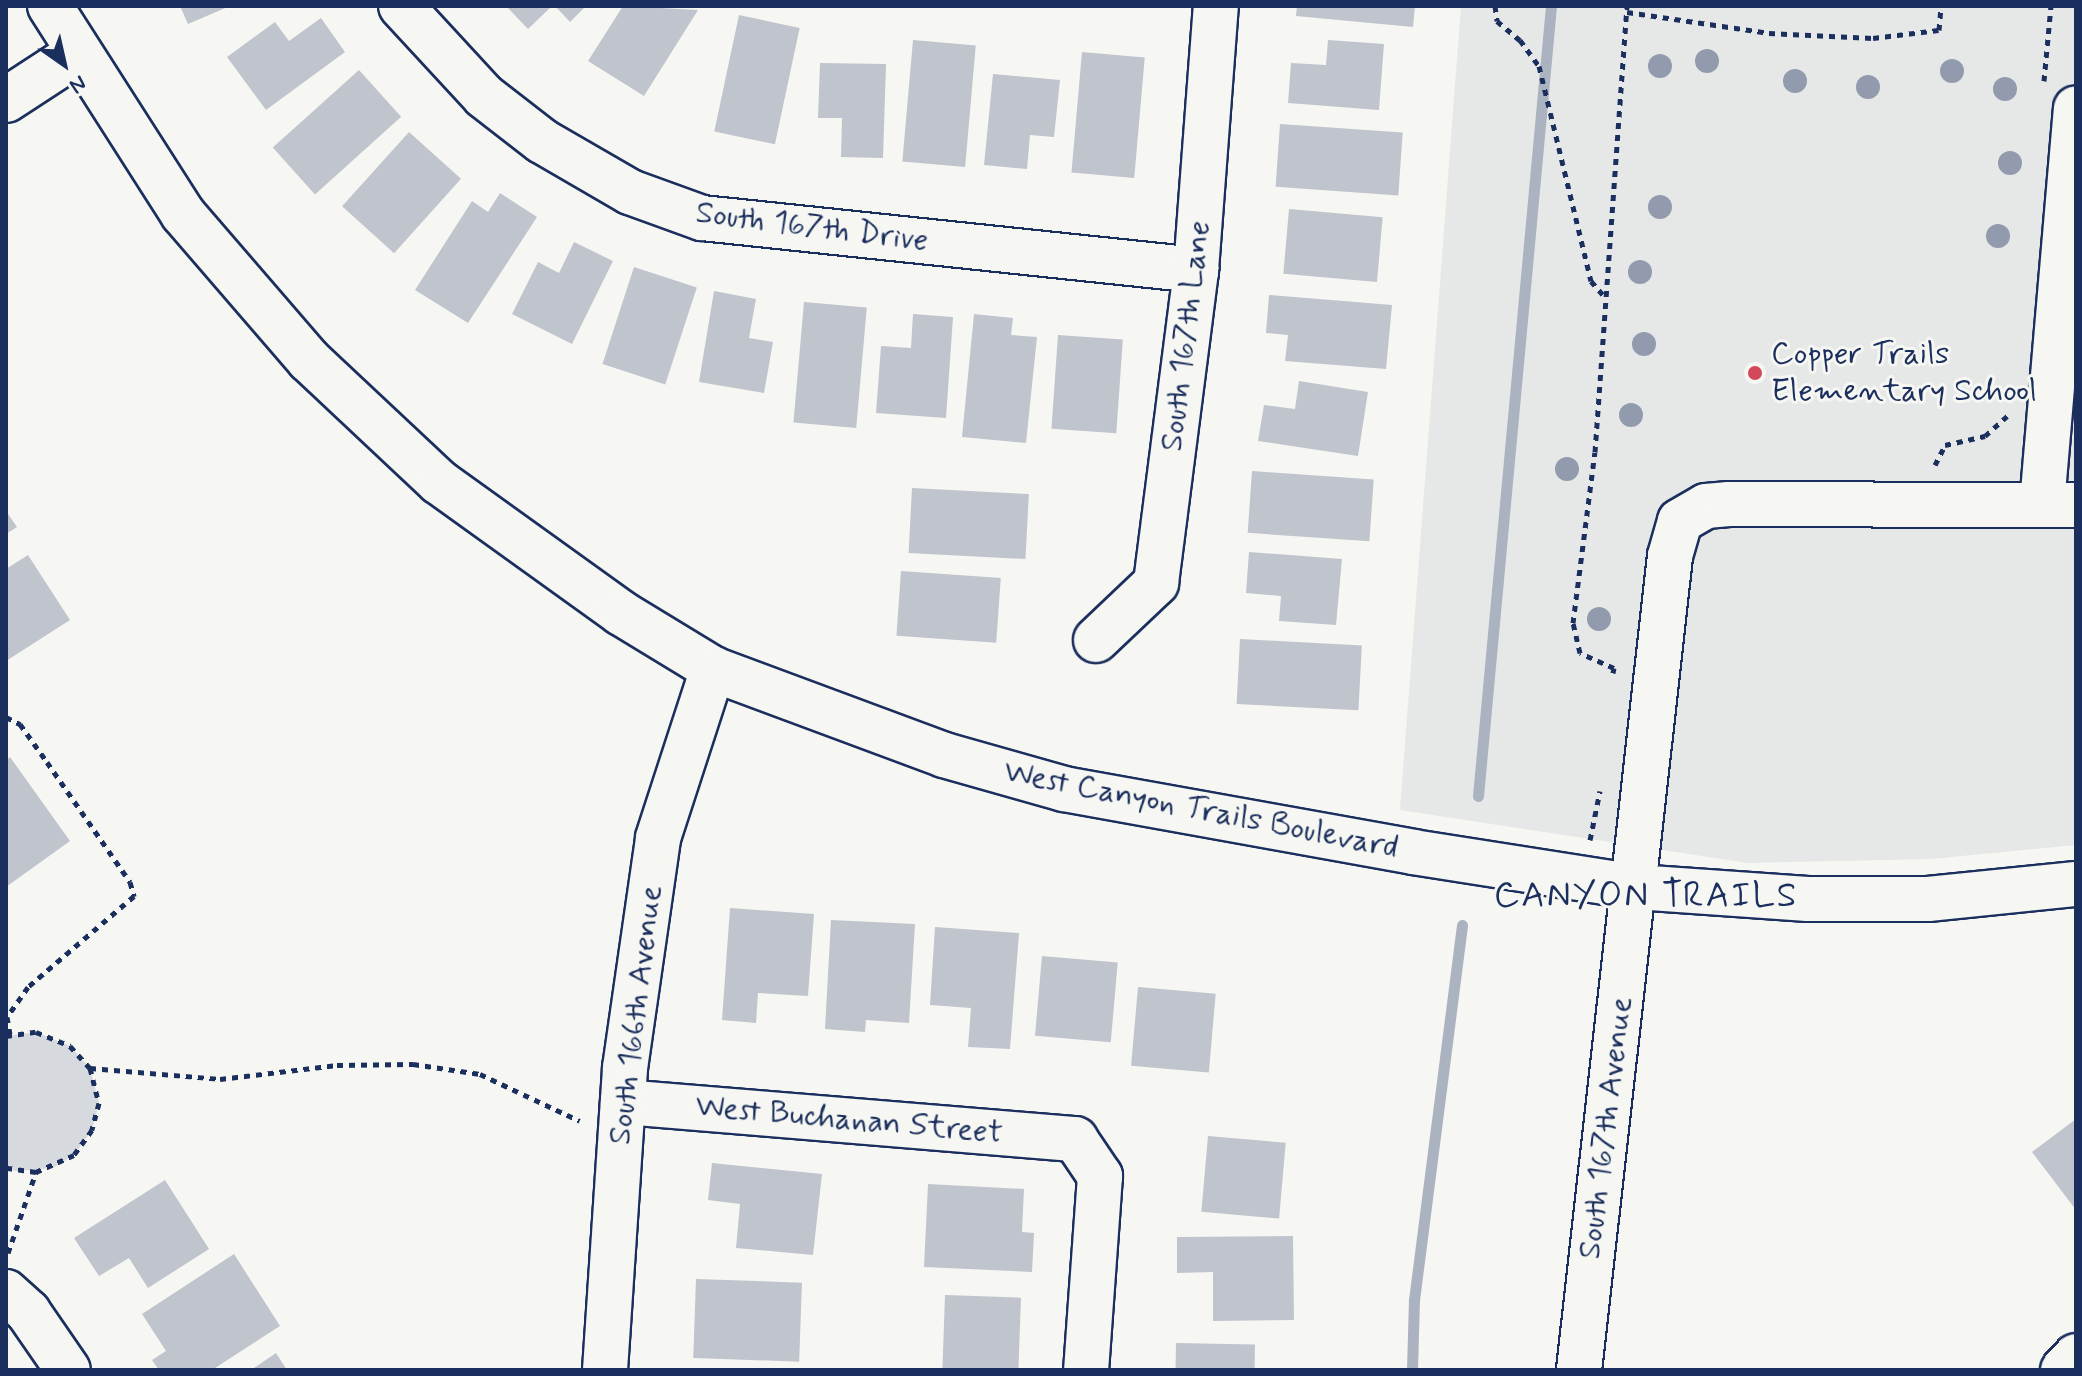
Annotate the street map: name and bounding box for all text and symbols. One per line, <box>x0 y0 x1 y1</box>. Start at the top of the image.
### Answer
north arrow <box>24 24 104 104</box>
text: N <box>64 68 91 100</box>
street label: South 167th Drive <box>694 194 930 260</box>
street label: South 167th Lane <box>1153 218 1219 454</box>
place label: Copper Trails Elementary School <box>1771 336 2037 411</box>
marker: Copper Trails Elementary School <box>1746 364 1764 382</box>
street label: West Canyon Trails Boulevard <box>1005 754 1397 866</box>
district label: CANYON TRAILS <box>1494 875 1798 919</box>
street label: South 166th Avenue <box>601 883 671 1147</box>
street label: South 167th Avenue <box>1571 995 1641 1261</box>
street label: West Buchanan Street <box>695 1088 1003 1152</box>

